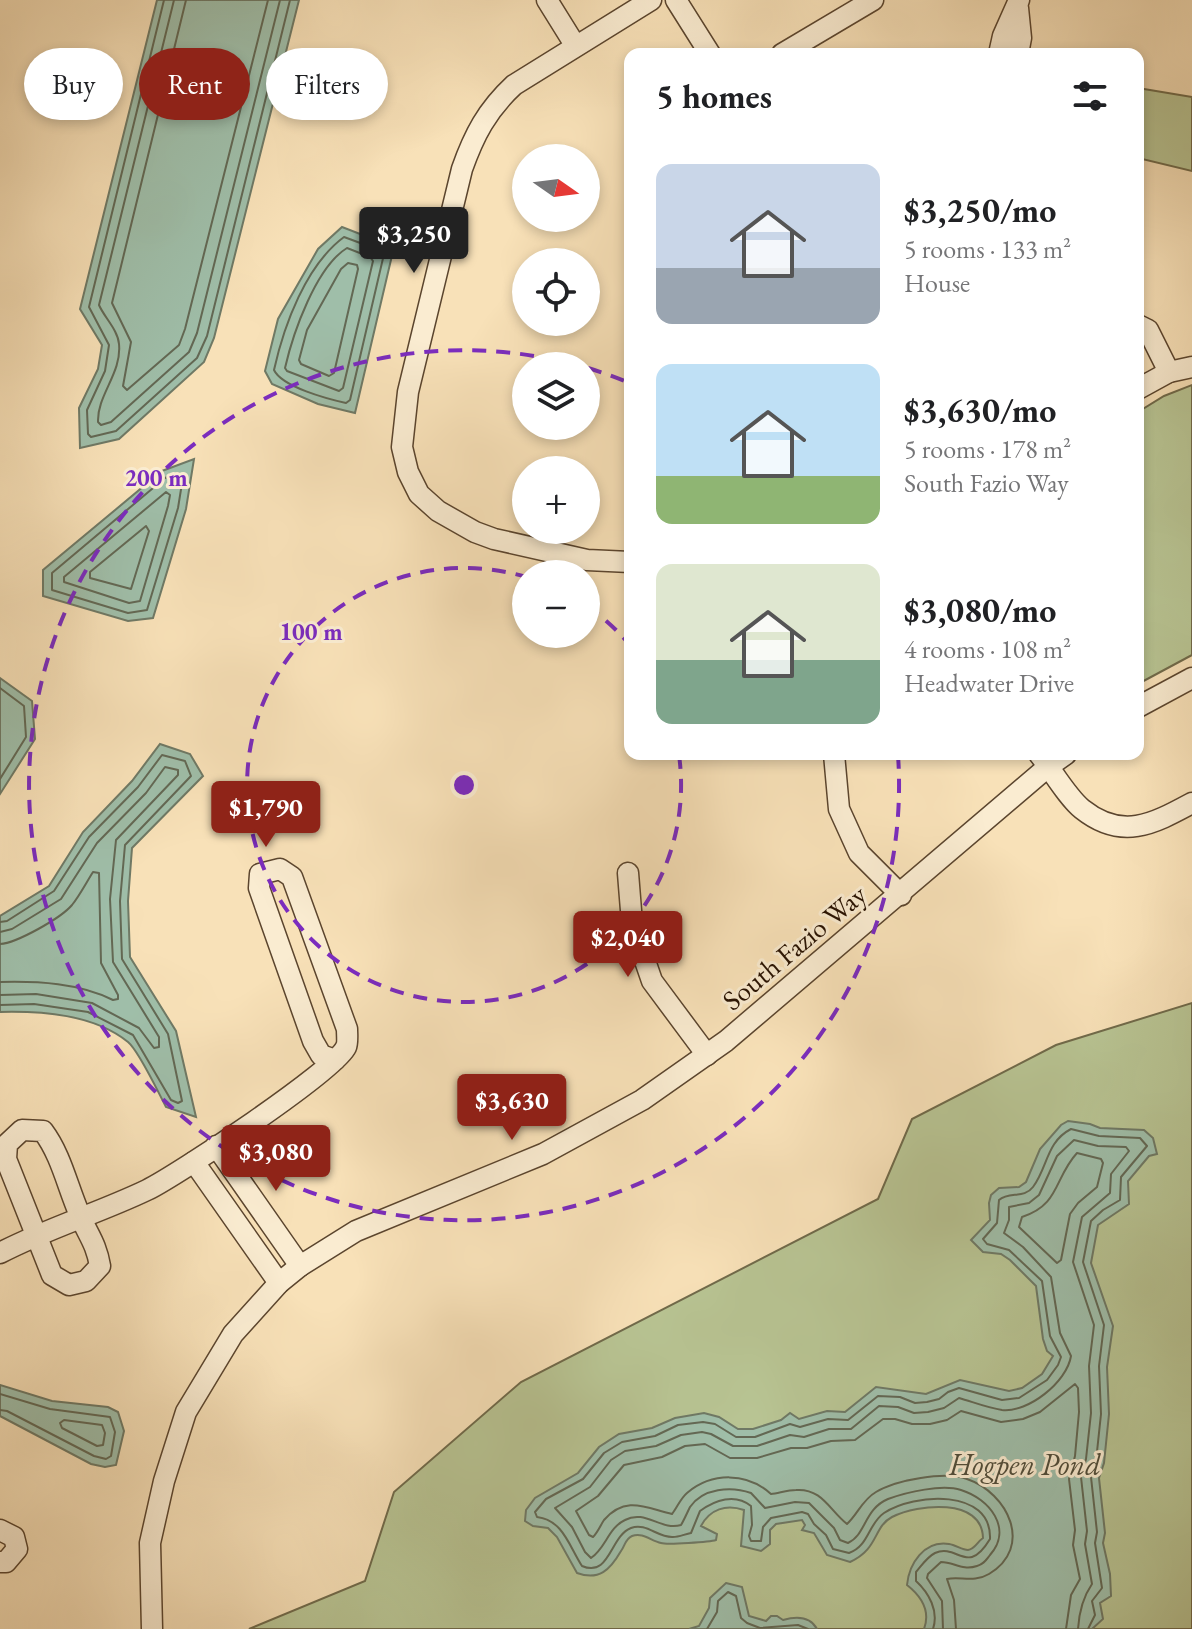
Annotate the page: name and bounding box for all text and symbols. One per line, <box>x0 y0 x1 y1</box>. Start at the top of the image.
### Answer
chip: Buy <box>24 48 123 120</box>
chip: Rent <box>139 48 250 120</box>
chip: Filters <box>266 48 388 120</box>
text: 5 homes <box>656 74 772 118</box>
icon: filters <box>1068 74 1112 118</box>
north arrow <box>512 144 600 232</box>
map controls <box>512 144 600 648</box>
text: $3,250/mo <box>904 188 1056 232</box>
icon: home <box>720 196 816 292</box>
pin: $3,250 <box>349 207 479 275</box>
text: $3,250 <box>377 216 451 250</box>
text: 5 rooms · 133 m² <box>904 232 1071 266</box>
button: locate <box>512 248 600 336</box>
text: House <box>904 266 970 300</box>
button: layers <box>512 352 600 440</box>
text: $3,630/mo <box>904 388 1056 432</box>
icon: home <box>720 396 816 492</box>
text: 5 rooms · 178 m² <box>904 432 1071 466</box>
button: + <box>512 456 600 544</box>
text: 200 m <box>124 462 188 493</box>
text: South Fazio Way <box>904 466 1069 500</box>
button: − <box>512 560 600 648</box>
text: $3,080/mo <box>904 588 1056 632</box>
icon: home <box>720 596 816 692</box>
text: 100 m <box>279 616 343 647</box>
text: 4 rooms · 108 m² <box>904 632 1071 666</box>
text: Headwater Drive <box>904 666 1074 700</box>
centre of rings <box>450 771 478 799</box>
pin: $1,790 <box>201 781 331 849</box>
text: $1,790 <box>229 790 303 824</box>
street label: South Fazio Way <box>714 876 874 1018</box>
pin: $2,040 <box>563 911 693 979</box>
text: $2,040 <box>591 920 665 954</box>
pin: $3,630 <box>447 1074 577 1142</box>
text: $3,630 <box>475 1083 549 1117</box>
pin: $3,080 <box>211 1125 341 1193</box>
text: $3,080 <box>239 1134 313 1168</box>
water label: Hogpen Pond <box>948 1445 1101 1484</box>

